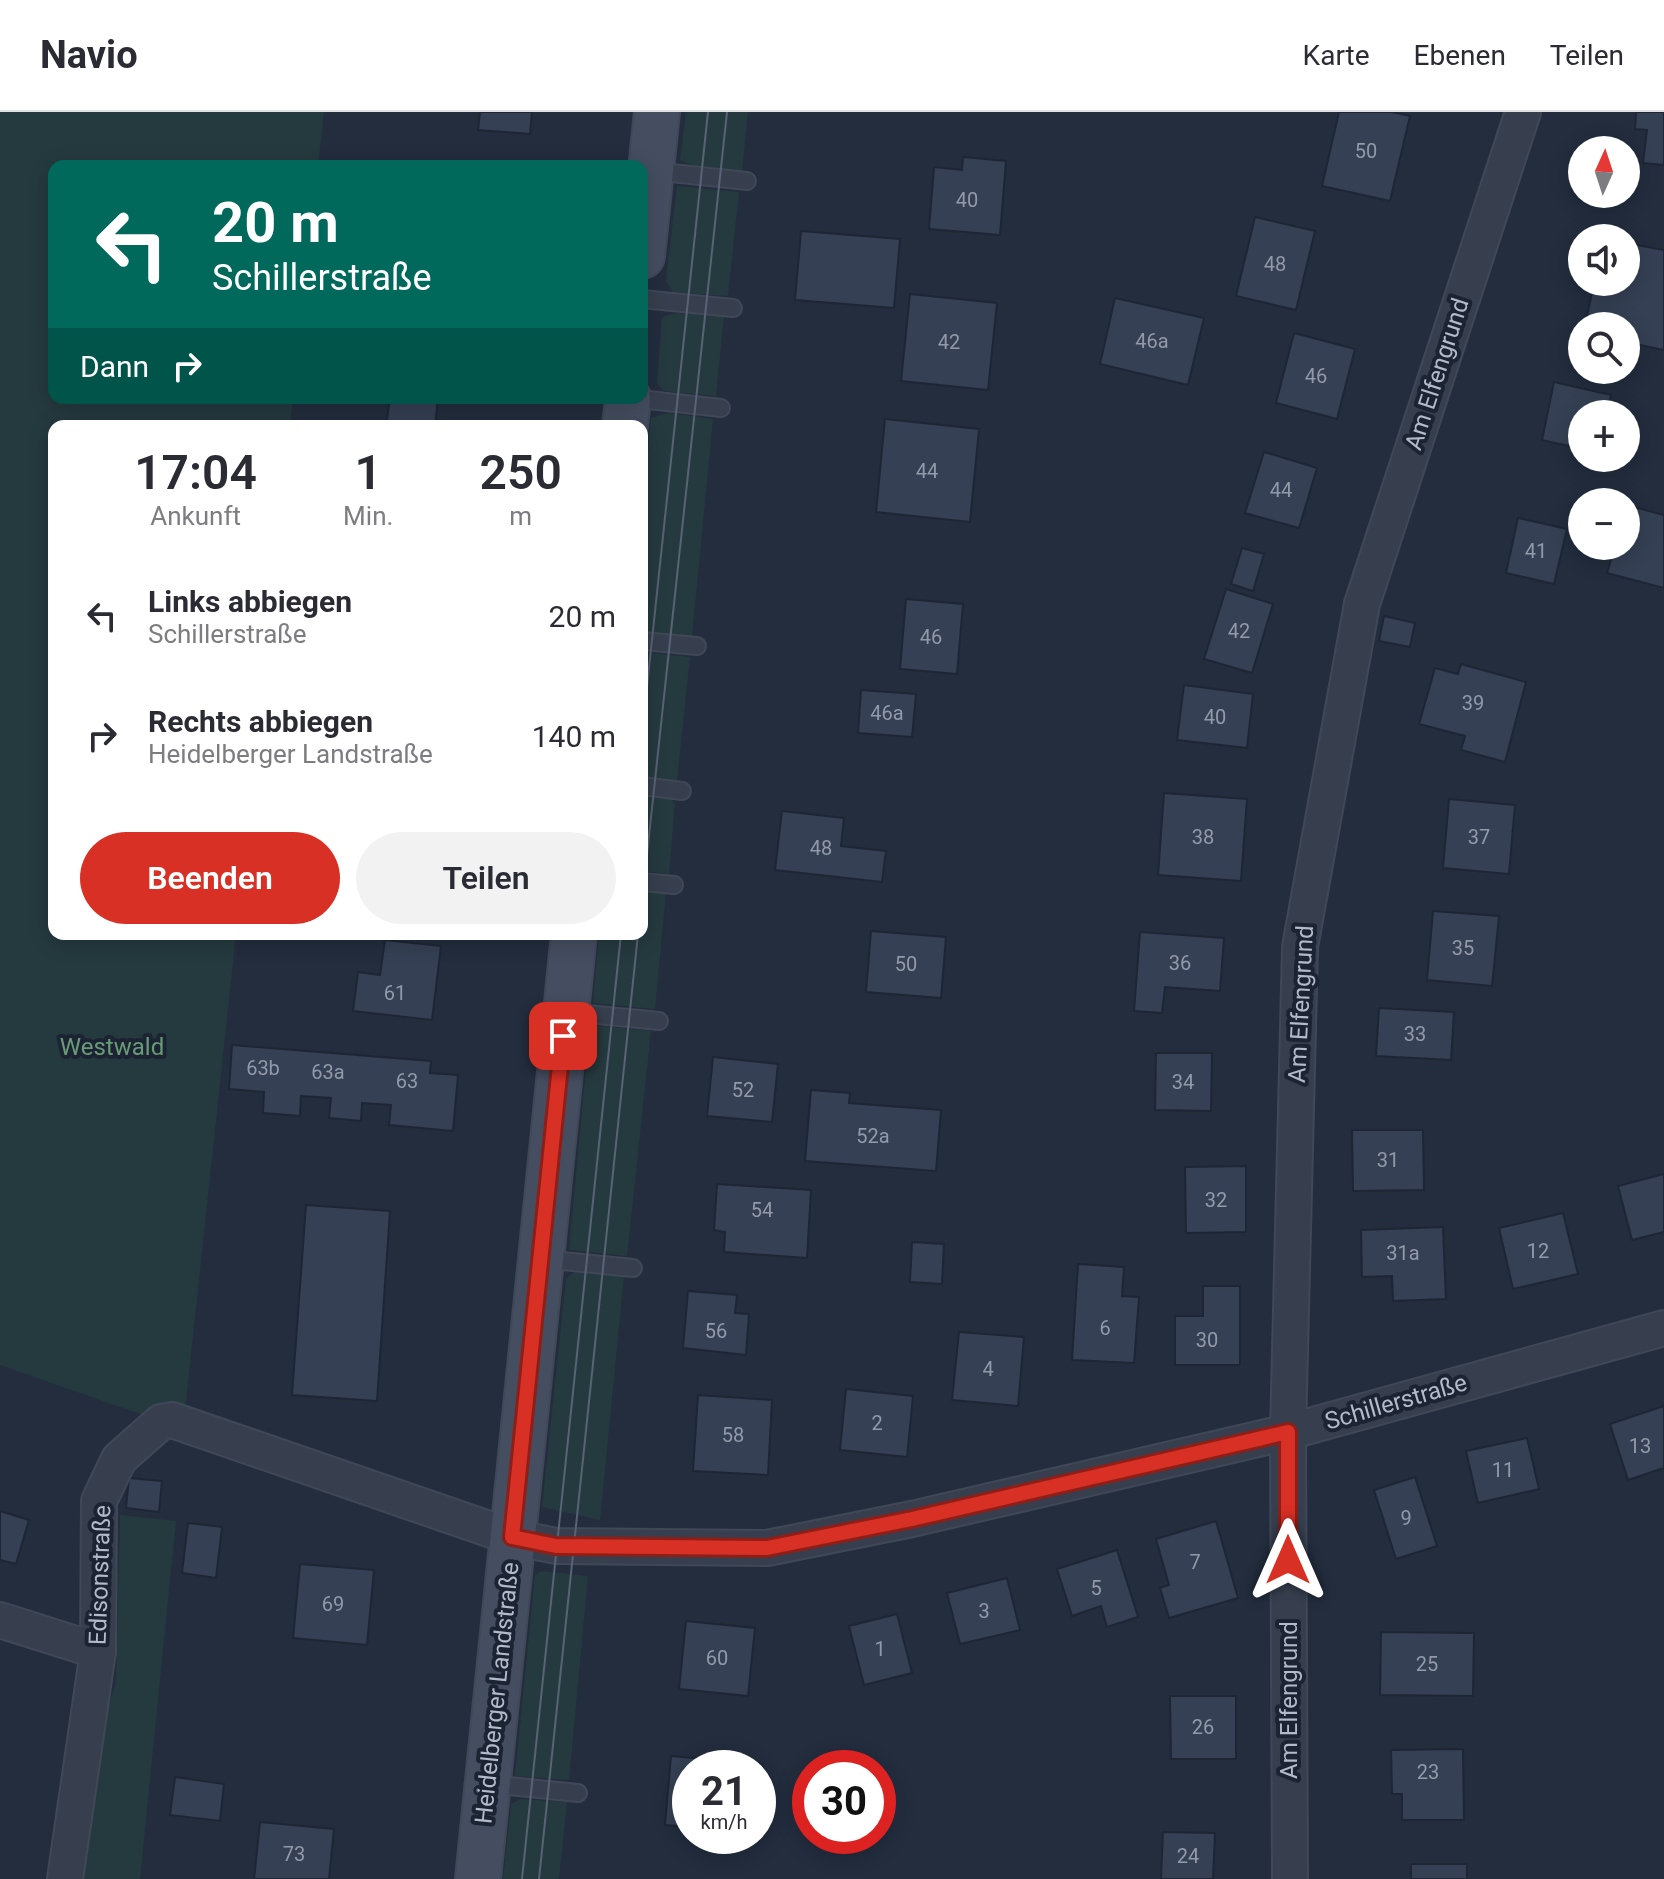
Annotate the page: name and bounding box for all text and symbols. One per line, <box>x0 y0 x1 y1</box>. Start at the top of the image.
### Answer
text: Navio <box>40 33 138 77</box>
text: Karte <box>1303 39 1370 72</box>
text: Ebenen <box>1414 39 1506 72</box>
text: Teilen <box>1550 39 1624 72</box>
north arrow <box>1568 136 1640 208</box>
map controls <box>1568 136 1640 560</box>
house number: 50 <box>1355 139 1377 163</box>
house number: 40 <box>956 188 978 212</box>
text: 20 m <box>212 190 339 256</box>
icon: left <box>80 192 184 296</box>
button: sound <box>1568 224 1640 296</box>
house number: 48 <box>1264 252 1286 276</box>
text: Schillerstraße <box>212 257 432 299</box>
street label: Am Elfengrund <box>1399 295 1475 453</box>
button: search <box>1568 312 1640 384</box>
house number: 46a <box>1135 329 1169 353</box>
house number: 42 <box>938 330 960 354</box>
icon: right <box>165 344 209 388</box>
text: Dann <box>80 349 149 384</box>
house number: 46 <box>1305 364 1327 388</box>
button: + <box>1568 400 1640 472</box>
text: 17:04 <box>134 444 257 501</box>
text: 1 <box>355 444 382 501</box>
text: 250 <box>480 444 562 501</box>
house number: 44 <box>916 459 938 483</box>
house number: 44 <box>1270 478 1292 502</box>
button: − <box>1568 488 1640 560</box>
text: Ankunft <box>150 501 241 531</box>
text: Min. <box>343 501 393 531</box>
text: m <box>509 501 532 531</box>
house number: 41 <box>1525 539 1547 563</box>
text: Links abbiegen <box>148 584 352 619</box>
icon: left <box>80 594 124 638</box>
text: 20 m <box>549 599 616 634</box>
text: Schillerstraße <box>148 619 307 649</box>
house number: 42 <box>1228 619 1250 643</box>
house number: 46 <box>920 625 942 649</box>
house number: 39 <box>1462 691 1484 715</box>
house number: 46a <box>870 701 904 725</box>
text: Rechts abbiegen <box>148 704 373 739</box>
house number: 40 <box>1204 705 1226 729</box>
icon: right <box>80 714 124 758</box>
text: 140 m <box>532 719 616 754</box>
text: Heidelberger Landstraße <box>148 739 433 769</box>
house number: 38 <box>1192 825 1214 849</box>
house number: 37 <box>1468 825 1490 849</box>
button: Beenden <box>80 832 340 924</box>
button: Teilen <box>356 832 616 924</box>
house number: 48 <box>810 836 832 860</box>
street label: Am Elfengrund <box>1283 924 1319 1084</box>
house number: 35 <box>1452 936 1474 960</box>
house number: 36 <box>1169 951 1191 975</box>
house number: 50 <box>895 952 917 976</box>
house number: 61 <box>384 981 406 1005</box>
pin <box>529 1002 597 1070</box>
icon: arrive <box>541 1014 585 1058</box>
house number: 33 <box>1404 1022 1426 1046</box>
park label: Westwald <box>60 1033 164 1061</box>
house number: 63b <box>246 1056 280 1080</box>
house number: 63a <box>311 1060 345 1084</box>
house number: 63 <box>396 1069 418 1093</box>
house number: 34 <box>1172 1070 1194 1094</box>
house number: 52 <box>732 1078 754 1102</box>
house number: 52a <box>856 1124 890 1148</box>
house number: 31 <box>1377 1148 1399 1172</box>
house number: 32 <box>1205 1188 1227 1212</box>
house number: 54 <box>751 1198 773 1222</box>
house number: 12 <box>1527 1239 1549 1263</box>
house number: 31a <box>1386 1241 1420 1265</box>
house number: 6 <box>1099 1316 1111 1340</box>
house number: 56 <box>705 1319 727 1343</box>
house number: 30 <box>1196 1328 1218 1352</box>
house number: 4 <box>982 1357 994 1381</box>
street label: Schillerstraße <box>1322 1368 1470 1436</box>
house number: 2 <box>871 1411 883 1435</box>
house number: 58 <box>722 1423 744 1447</box>
house number: 13 <box>1629 1434 1651 1458</box>
house number: 11 <box>1492 1458 1514 1482</box>
street label: Edisonstraße <box>84 1505 116 1645</box>
house number: 9 <box>1400 1506 1412 1530</box>
position arrow <box>1246 1518 1330 1602</box>
house number: 7 <box>1189 1550 1201 1574</box>
street label: Heidelberger Landstraße <box>469 1561 525 1825</box>
house number: 5 <box>1090 1576 1102 1600</box>
house number: 69 <box>322 1592 344 1616</box>
house number: 3 <box>978 1599 990 1623</box>
street label: Am Elfengrund <box>1275 1621 1303 1779</box>
house number: 1 <box>874 1637 886 1661</box>
house number: 60 <box>706 1646 728 1670</box>
house number: 25 <box>1416 1652 1438 1676</box>
house number: 26 <box>1192 1715 1214 1739</box>
speed limit sign: 30 <box>792 1750 896 1854</box>
house number: 23 <box>1417 1760 1439 1784</box>
text: 21 <box>701 1768 747 1815</box>
text: km/h <box>701 1810 747 1834</box>
house number: 73 <box>283 1842 305 1866</box>
house number: 24 <box>1177 1844 1199 1868</box>

